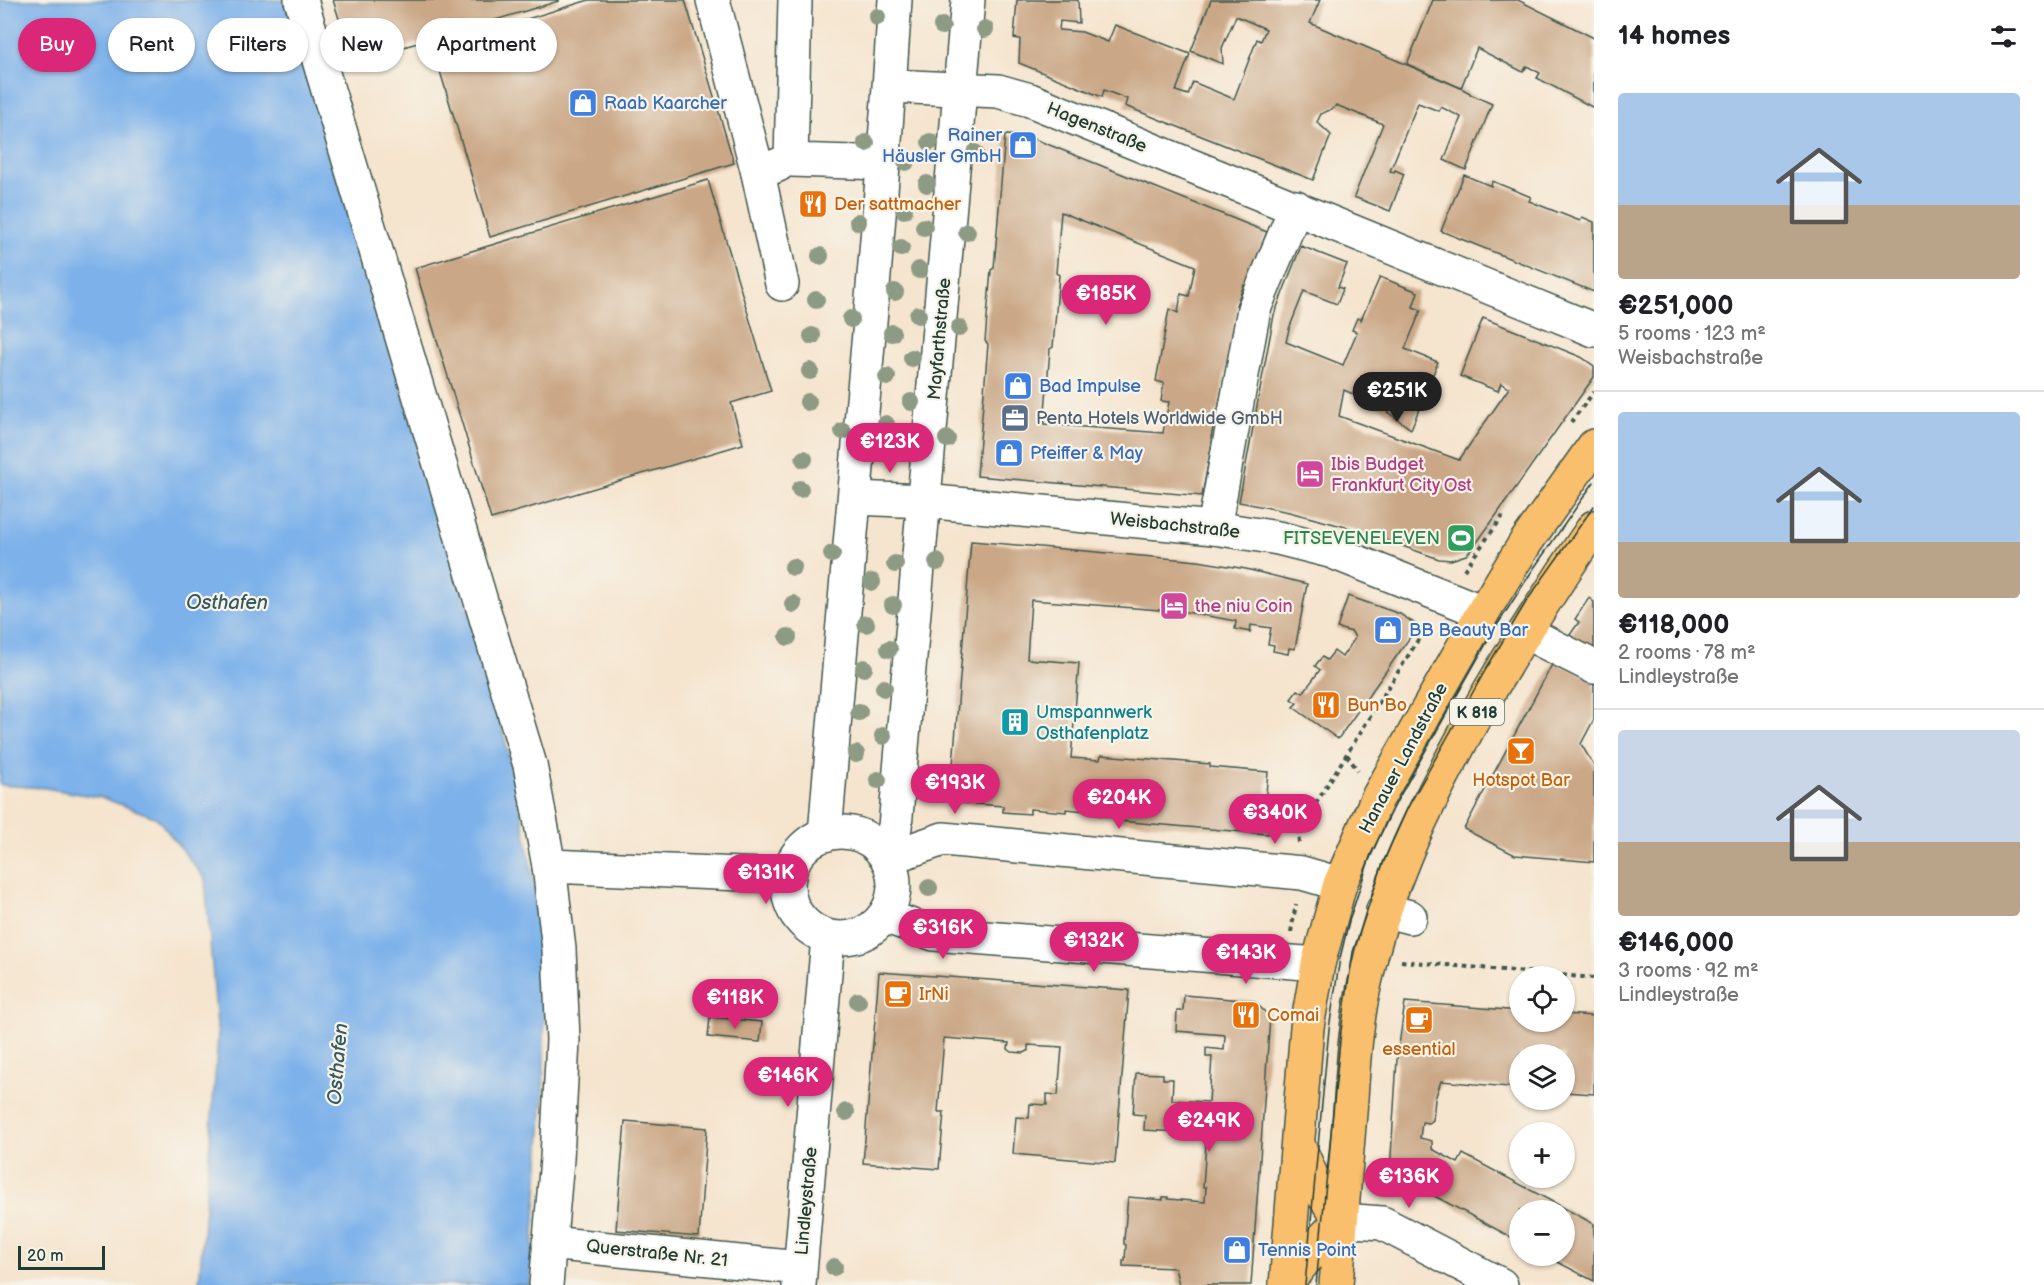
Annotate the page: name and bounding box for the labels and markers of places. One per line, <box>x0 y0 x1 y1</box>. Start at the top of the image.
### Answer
shop icon: Raab Kaarcher <box>567 87 599 119</box>
place label: Raab Kaarcher <box>604 93 727 114</box>
place label: Rainer Häusler GmbH <box>882 125 1002 167</box>
shop icon: Rainer Häusler GmbH <box>1007 129 1039 161</box>
restaurant icon: Der sattmacher <box>797 188 829 220</box>
place label: Der sattmacher <box>834 194 961 215</box>
pin: €185K <box>1064 275 1148 326</box>
shop icon: Bad Impulse <box>1002 370 1034 402</box>
pin: €251K <box>1355 372 1439 423</box>
place label: Bad Impulse <box>1039 376 1141 397</box>
office icon: Penta Hotels Worldwide GmbH <box>999 402 1031 434</box>
place label: Penta Hotels Worldwide GmbH <box>1036 408 1283 429</box>
pin: €123K <box>848 423 932 474</box>
shop icon: Pfeiffer & May <box>993 437 1025 469</box>
place label: Pfeiffer & May <box>1030 443 1144 464</box>
place label: Ibis Budget Frankfurt City Ost <box>1331 454 1472 496</box>
hotel icon: Ibis Budget Frankfurt City Ost <box>1294 458 1326 490</box>
sports icon: FITSEVENELEVEN <box>1445 522 1477 554</box>
place label: FITSEVENELEVEN <box>1283 528 1440 549</box>
hotel icon: the niu Coin <box>1158 590 1190 622</box>
place label: the niu Coin <box>1195 596 1293 617</box>
shop icon: BB Beauty Bar <box>1372 614 1404 646</box>
place label: BB Beauty Bar <box>1409 620 1529 641</box>
restaurant icon: Bun Bo <box>1310 689 1342 721</box>
place label: Bun Bo <box>1347 695 1407 716</box>
place label: Umspannwerk Osthafenplatz <box>1036 702 1152 744</box>
building icon: Umspannwerk Osthafenplatz <box>999 706 1031 738</box>
bar icon: Hotspot Bar <box>1505 735 1537 767</box>
pin: €193K <box>913 764 997 815</box>
place label: Hotspot Bar <box>1472 770 1570 791</box>
pin: €204K <box>1077 779 1161 830</box>
pin: €340K <box>1233 794 1317 845</box>
pin: €131K <box>724 854 808 905</box>
pin: €316K <box>901 909 985 960</box>
pin: €132K <box>1052 922 1136 973</box>
pin: €143K <box>1204 934 1288 985</box>
cafe icon: IrNi <box>882 978 914 1010</box>
pin: €118K <box>693 979 777 1030</box>
place label: IrNi <box>919 984 949 1005</box>
restaurant icon: Comai <box>1230 999 1262 1031</box>
cafe icon: essential <box>1403 1004 1435 1036</box>
place label: Comai <box>1267 1005 1319 1026</box>
place label: essential <box>1382 1039 1456 1060</box>
pin: €146K <box>746 1057 830 1108</box>
pin: €249K <box>1167 1102 1251 1153</box>
pin: €136K <box>1367 1158 1451 1209</box>
shop icon: Tennis Point <box>1221 1234 1253 1266</box>
place label: Tennis Point <box>1258 1240 1357 1261</box>

